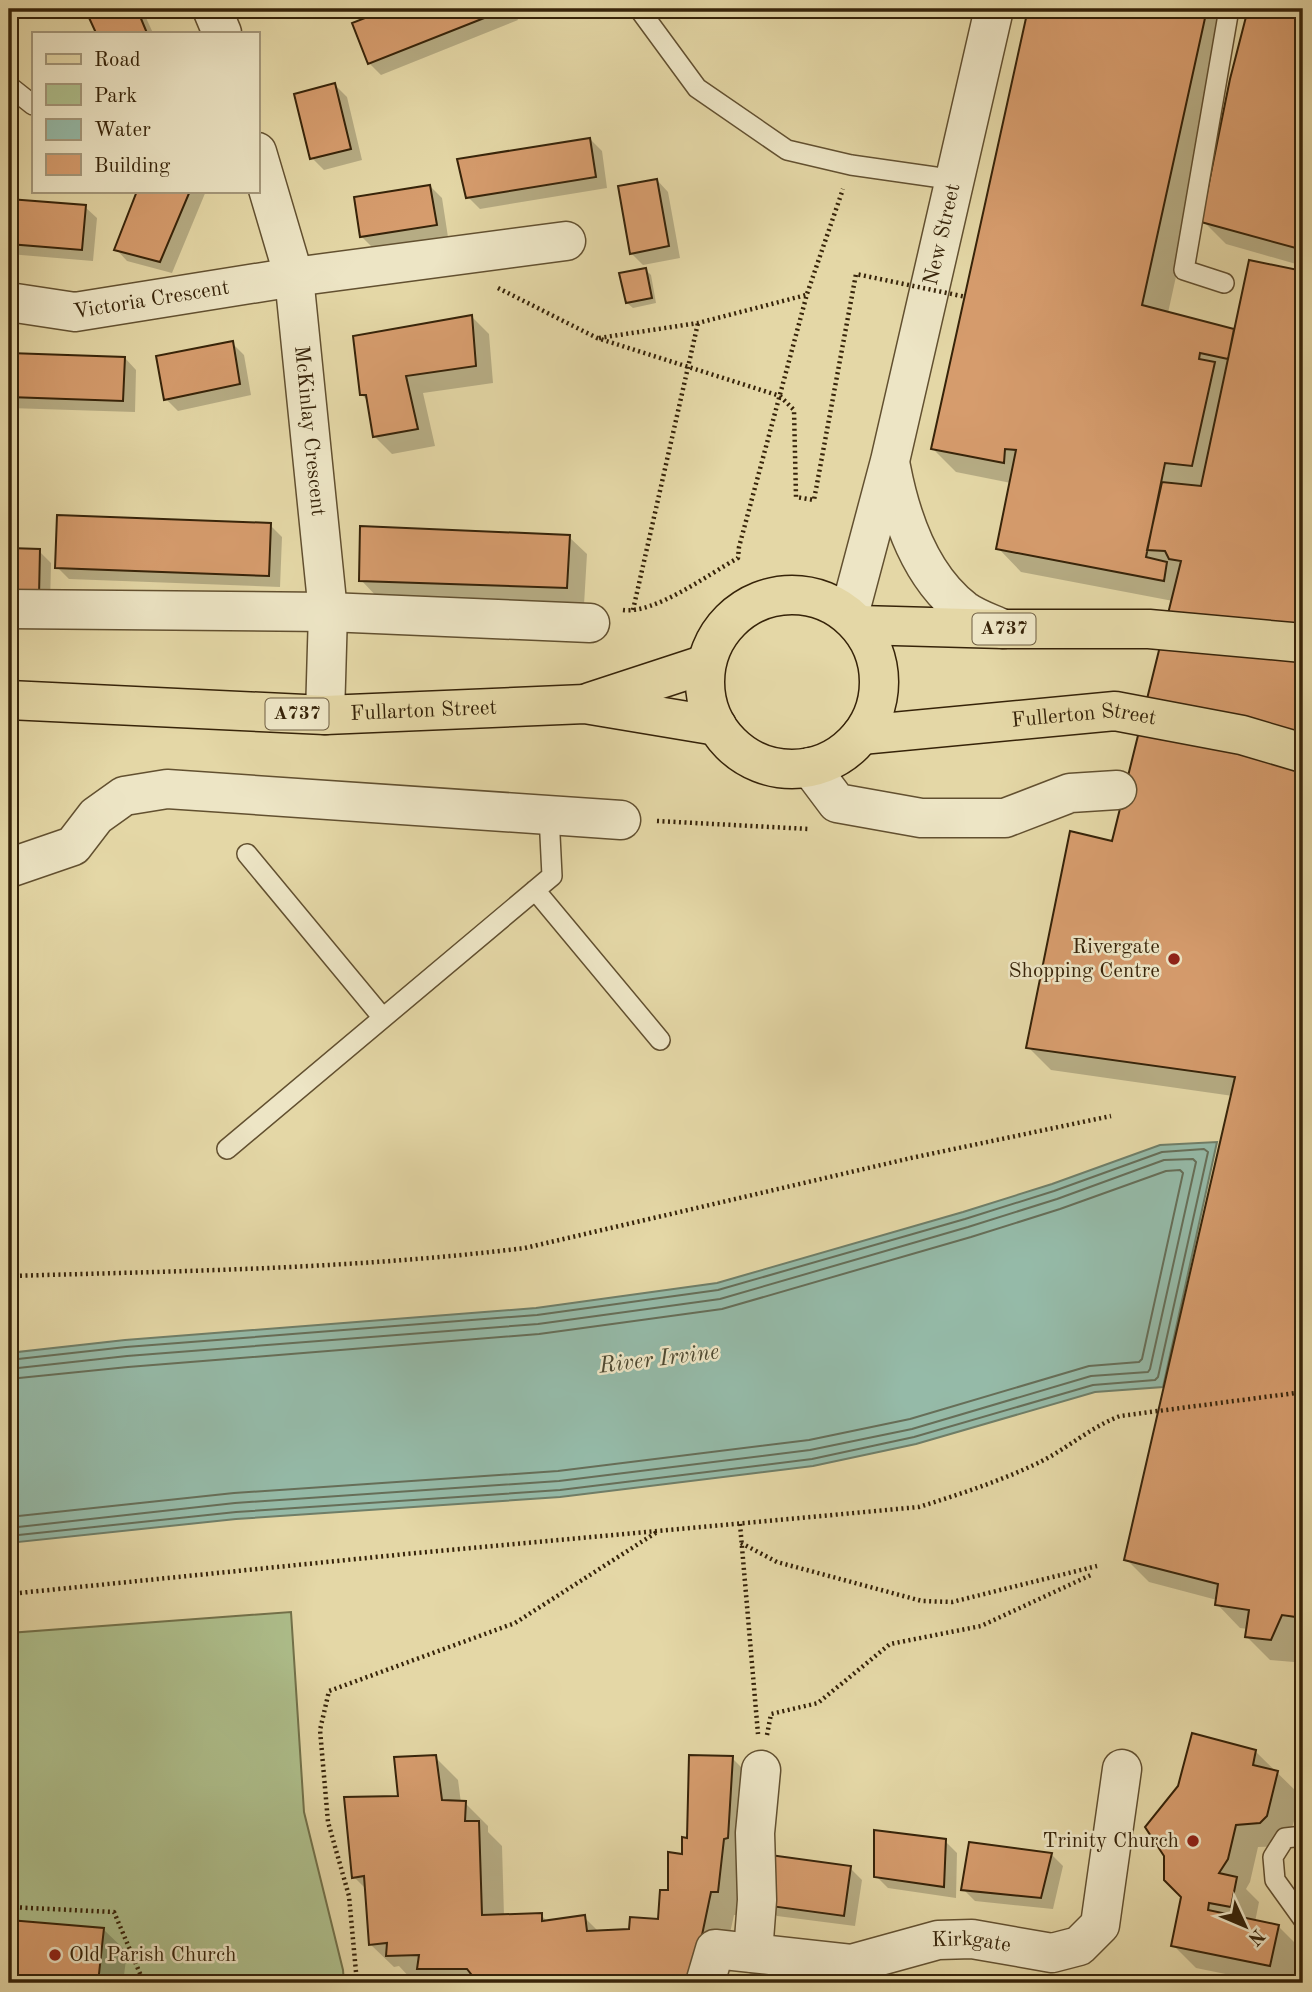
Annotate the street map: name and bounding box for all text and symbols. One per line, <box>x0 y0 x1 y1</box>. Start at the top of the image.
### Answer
legend <box>32 32 259 192</box>
text: Road <box>94 50 141 71</box>
text: Park <box>94 86 137 107</box>
text: Water <box>94 120 151 141</box>
text: Building <box>94 156 171 177</box>
street label: New Street <box>920 181 964 287</box>
street label: Victoria Crescent <box>72 277 231 323</box>
street label: McKinlay Crescent <box>291 344 329 517</box>
road number: A737 <box>972 614 1036 644</box>
street label: Fullarton Street <box>350 697 497 724</box>
road number: A737 <box>266 698 328 730</box>
street label: Fullerton Street <box>1010 701 1158 731</box>
place label: Rivergate Shopping Centre <box>1008 937 1160 982</box>
marker: Rivergate Shopping Centre <box>1166 951 1182 967</box>
water label: River Irvine <box>597 1340 720 1378</box>
place label: Trinity Church <box>1042 1831 1179 1852</box>
marker: Trinity Church <box>1185 1833 1201 1849</box>
north arrow <box>1210 1890 1280 1960</box>
text: N <box>1243 1924 1267 1948</box>
street label: Kirkgate <box>931 1928 1013 1956</box>
place label: Old Parish Church <box>69 1945 237 1966</box>
marker: Old Parish Church <box>47 1947 63 1963</box>

